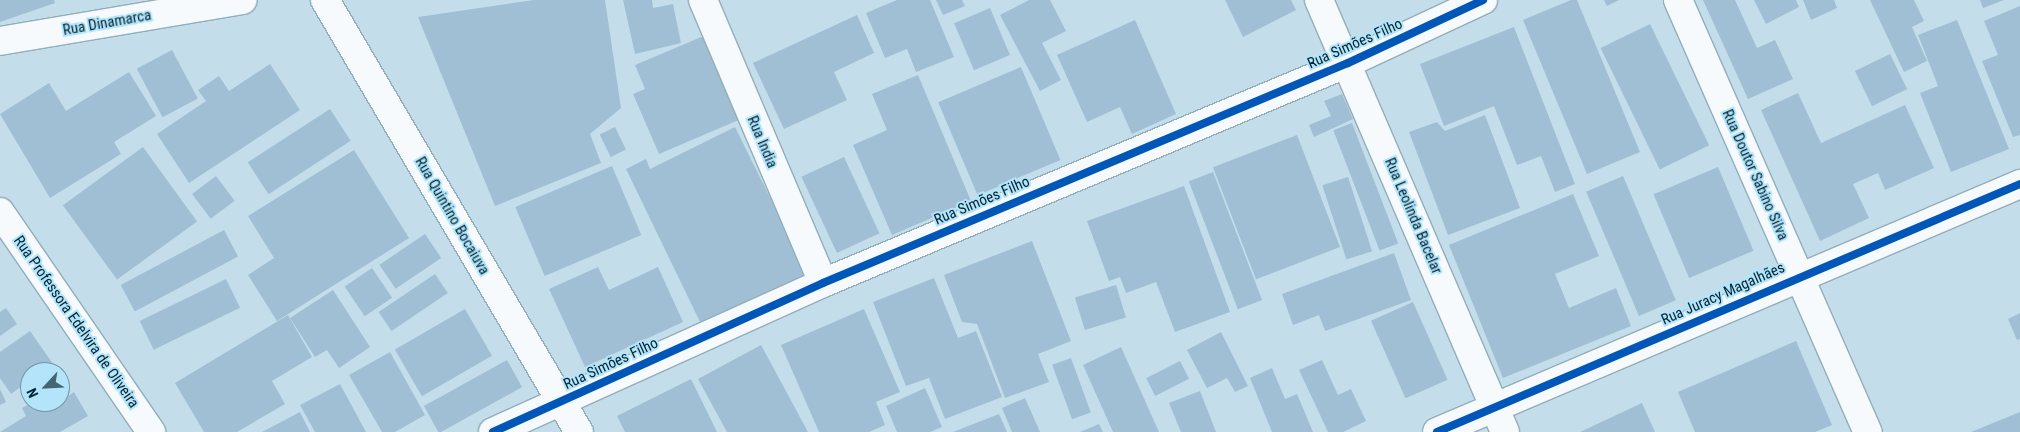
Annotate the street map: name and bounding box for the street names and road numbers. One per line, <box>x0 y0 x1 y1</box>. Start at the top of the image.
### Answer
street label: Rua Dinamarca <box>61 6 153 40</box>
street label: Rua Simões Filho <box>1305 15 1405 73</box>
street label: Rua Doutor Sabino Silva <box>1718 107 1792 243</box>
street label: Rua India <box>743 113 781 171</box>
street label: Rua Quintino Bocaiuva <box>411 154 493 278</box>
street label: Rua Leolinda Bacelar <box>1380 155 1446 277</box>
street label: Rua Simões Filho <box>932 173 1032 229</box>
street label: Rua Professora Edelvira de Oliveira <box>10 233 142 411</box>
street label: Rua Juracy Magalhães <box>1658 259 1788 329</box>
street label: Rua Simões Filho <box>561 334 661 394</box>

